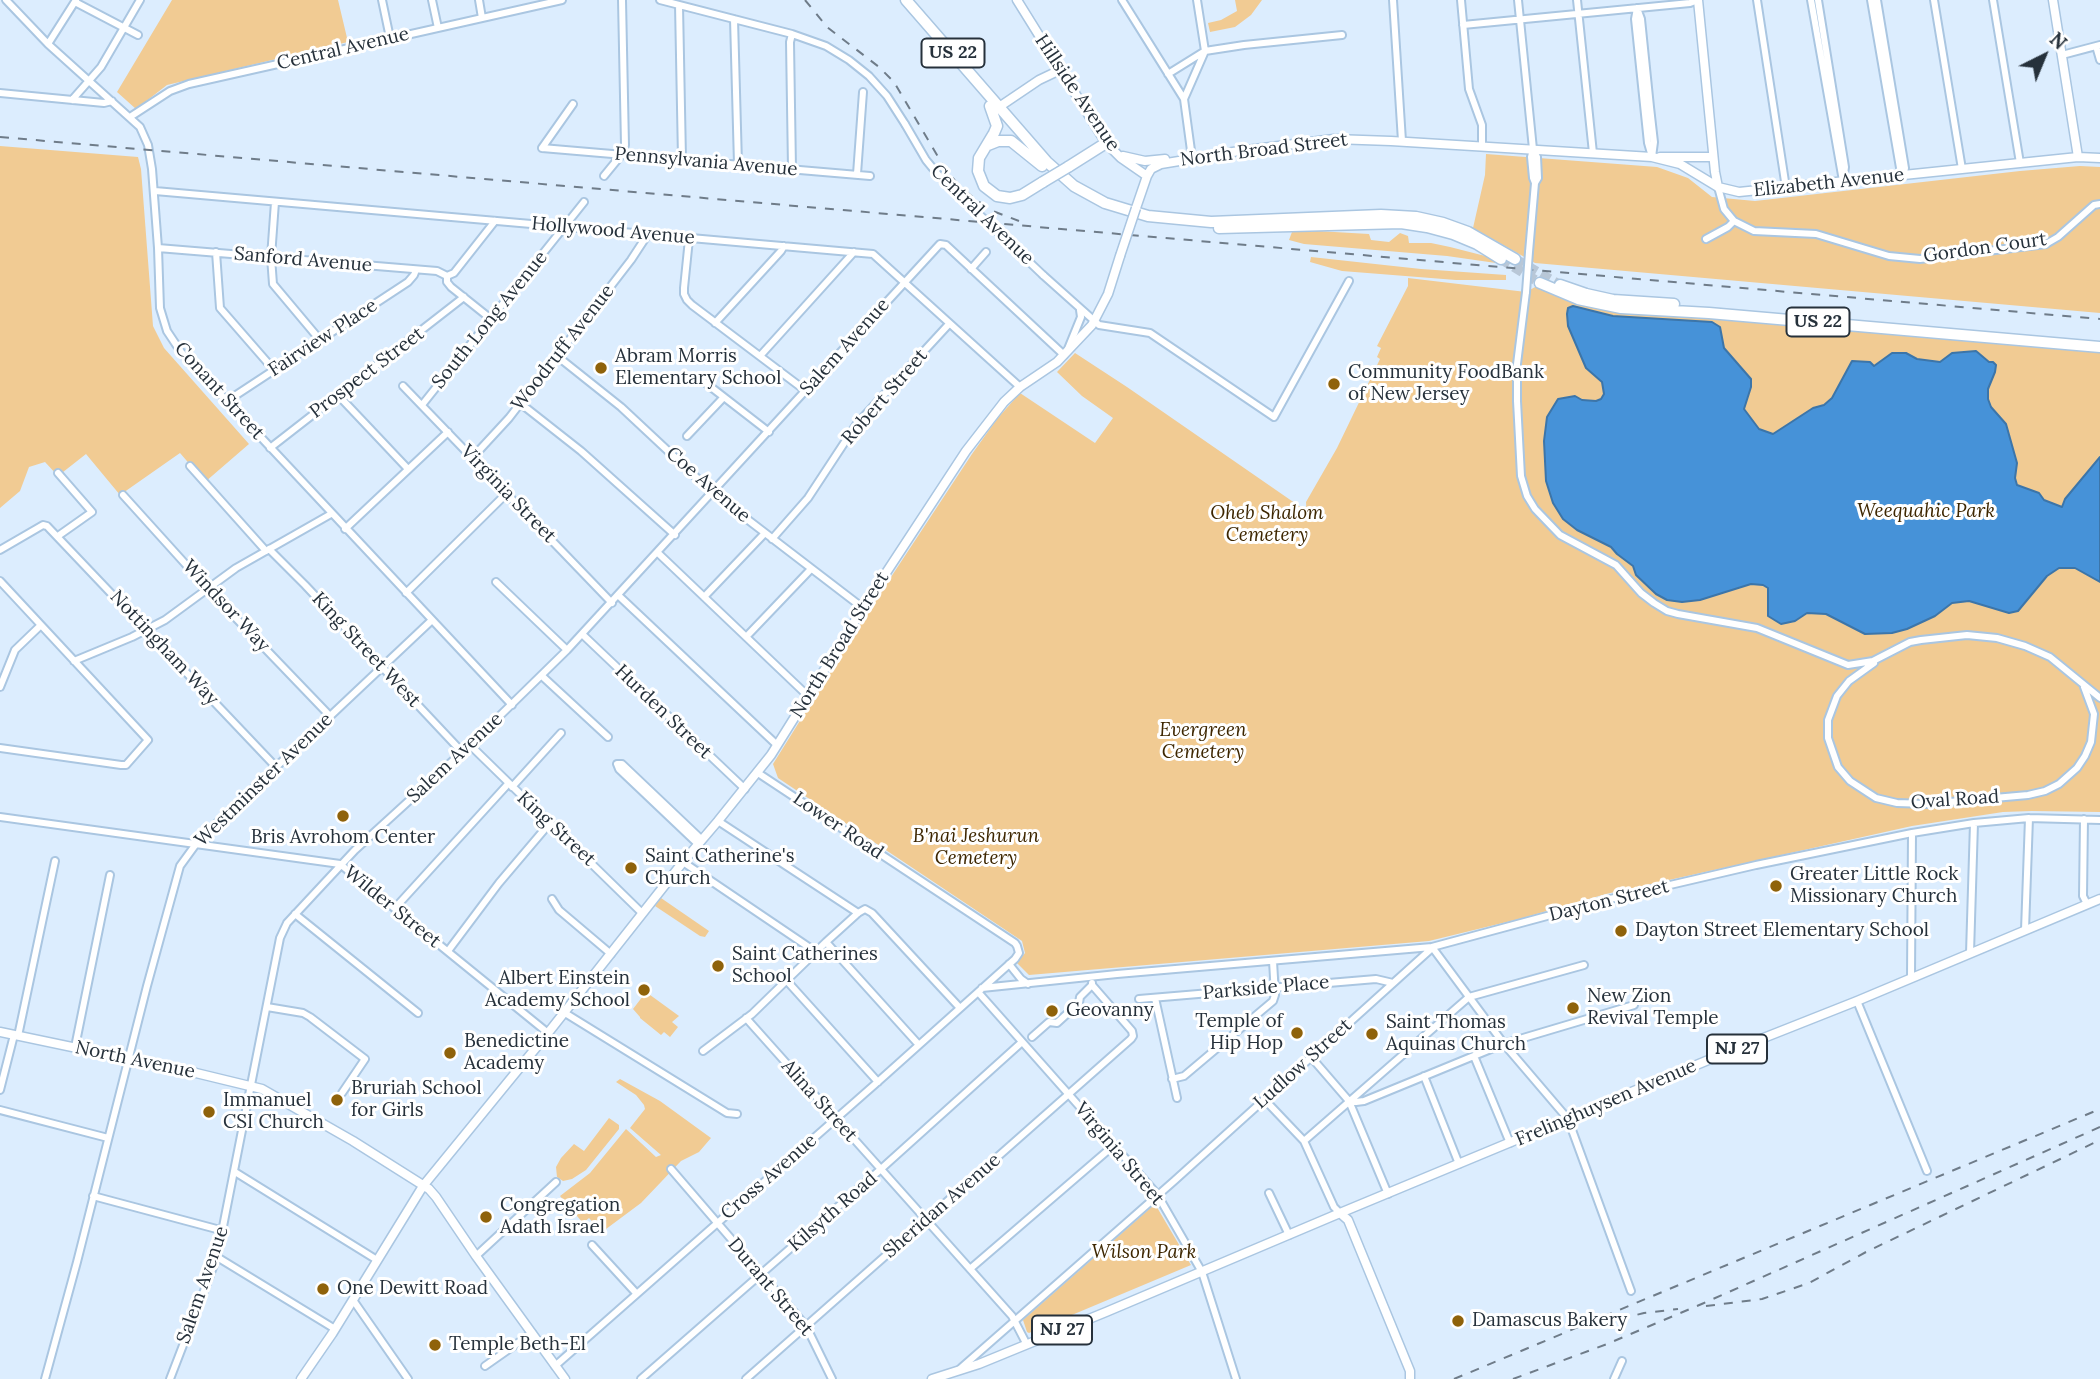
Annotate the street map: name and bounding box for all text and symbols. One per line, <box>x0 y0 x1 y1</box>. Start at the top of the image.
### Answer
north arrow <box>2009 21 2079 91</box>
street label: Central Avenue <box>275 23 411 75</box>
text: N <box>2045 27 2072 54</box>
street label: Hillside Avenue <box>1030 30 1124 156</box>
road number: US 22 <box>922 38 984 68</box>
street label: North Broad Street <box>1179 128 1349 172</box>
street label: Pennsylvania Avenue <box>613 143 799 181</box>
street label: Central Avenue <box>926 160 1038 270</box>
street label: Elizabeth Avenue <box>1753 164 1905 202</box>
street label: Hollywood Avenue <box>530 213 696 249</box>
street label: Gordon Court <box>1922 228 2048 268</box>
street label: Sanford Avenue <box>233 243 373 277</box>
street label: South Long Avenue <box>427 247 553 393</box>
street label: Woodruff Avenue <box>507 280 619 416</box>
street label: Fairview Place <box>264 294 382 382</box>
street label: Salem Avenue <box>796 294 894 400</box>
road number: US 22 <box>1786 308 1850 336</box>
street label: Prospect Street <box>305 323 429 423</box>
street label: Conant Street <box>169 338 269 444</box>
street label: Robert Street <box>837 345 933 449</box>
place label: Abram Morris Elementary School <box>615 346 781 390</box>
marker: Abram Morris Elementary School <box>593 360 609 376</box>
place label: Community FoodBank of New Jersey <box>1348 362 1544 406</box>
marker: Community FoodBank of New Jersey <box>1326 376 1342 392</box>
street label: Virginia Street <box>456 440 560 548</box>
street label: Coe Avenue <box>661 442 755 528</box>
park label: Weequahic Park <box>1857 501 1995 523</box>
park label: Oheb Shalom Cemetery <box>1210 503 1324 547</box>
street label: Windsor Way <box>178 555 274 657</box>
street label: North Broad Street <box>786 568 894 722</box>
street label: Nottingham Way <box>105 586 223 710</box>
street label: King Street West <box>307 588 425 712</box>
street label: Hurden Street <box>610 660 716 764</box>
street label: Westminster Avenue <box>190 708 338 852</box>
street label: Salem Avenue <box>402 708 508 808</box>
park label: Evergreen Cemetery <box>1159 720 1247 764</box>
street label: Oval Road <box>1910 786 2000 814</box>
street label: King Street <box>512 787 600 871</box>
street label: Lower Road <box>788 787 888 865</box>
marker: Bris Avrohom Center <box>335 808 351 824</box>
park label: B'nai Jeshurun Cemetery <box>913 826 1039 870</box>
place label: Bris Avrohom Center <box>251 827 435 849</box>
place label: Saint Catherine's Church <box>645 846 795 890</box>
marker: Saint Catherine's Church <box>623 860 639 876</box>
street label: Wilder Street <box>339 861 445 953</box>
place label: Greater Little Rock Missionary Church <box>1790 864 1959 908</box>
street label: Dayton Street <box>1547 875 1671 927</box>
marker: Greater Little Rock Missionary Church <box>1768 878 1784 894</box>
place label: Dayton Street Elementary School <box>1635 920 1929 942</box>
marker: Dayton Street Elementary School <box>1613 923 1629 939</box>
place label: Saint Catherines School <box>732 944 878 988</box>
marker: Saint Catherines School <box>710 958 726 974</box>
place label: Albert Einstein Academy School <box>485 968 630 1012</box>
street label: Parkside Place <box>1202 971 1330 1005</box>
marker: Albert Einstein Academy School <box>636 982 652 998</box>
place label: New Zion Revival Temple <box>1587 986 1719 1030</box>
place label: Geovanny <box>1066 1000 1154 1022</box>
marker: New Zion Revival Temple <box>1565 1000 1581 1016</box>
marker: Geovanny <box>1044 1003 1060 1019</box>
place label: Temple of Hip Hop <box>1195 1011 1283 1055</box>
place label: Saint Thomas Aquinas Church <box>1386 1012 1526 1056</box>
street label: Ludlow Street <box>1249 1014 1357 1114</box>
marker: Temple of Hip Hop <box>1289 1025 1305 1041</box>
marker: Saint Thomas Aquinas Church <box>1364 1026 1380 1042</box>
place label: Benedictine Academy <box>464 1031 569 1075</box>
road number: NJ 27 <box>1707 1034 1767 1064</box>
street label: North Avenue <box>73 1036 197 1084</box>
marker: Benedictine Academy <box>442 1045 458 1061</box>
street label: Alina Street <box>776 1055 862 1147</box>
street label: Frelinghuysen Avenue <box>1512 1055 1700 1151</box>
place label: Bruriah School for Girls <box>351 1078 482 1122</box>
place label: Immanuel CSI Church <box>223 1090 324 1134</box>
marker: Bruriah School for Girls <box>329 1092 345 1108</box>
street label: Virginia Street <box>1069 1098 1169 1210</box>
marker: Immanuel CSI Church <box>201 1104 217 1120</box>
street label: Cross Avenue <box>716 1129 822 1225</box>
street label: Sheridan Avenue <box>879 1149 1005 1263</box>
street label: Kilsyth Road <box>784 1167 882 1257</box>
place label: Congregation Adath Israel <box>500 1195 620 1239</box>
marker: Congregation Adath Israel <box>478 1209 494 1225</box>
street label: Salem Avenue <box>172 1223 234 1347</box>
street label: Durant Street <box>722 1233 818 1341</box>
park label: Wilson Park <box>1092 1242 1196 1264</box>
place label: One Dewitt Road <box>337 1278 488 1300</box>
marker: One Dewitt Road <box>315 1281 331 1297</box>
place label: Damascus Bakery <box>1472 1310 1627 1332</box>
marker: Damascus Bakery <box>1450 1313 1466 1329</box>
road number: NJ 27 <box>1032 1316 1092 1344</box>
place label: Temple Beth-El <box>449 1334 586 1356</box>
marker: Temple Beth-El <box>427 1337 443 1353</box>

